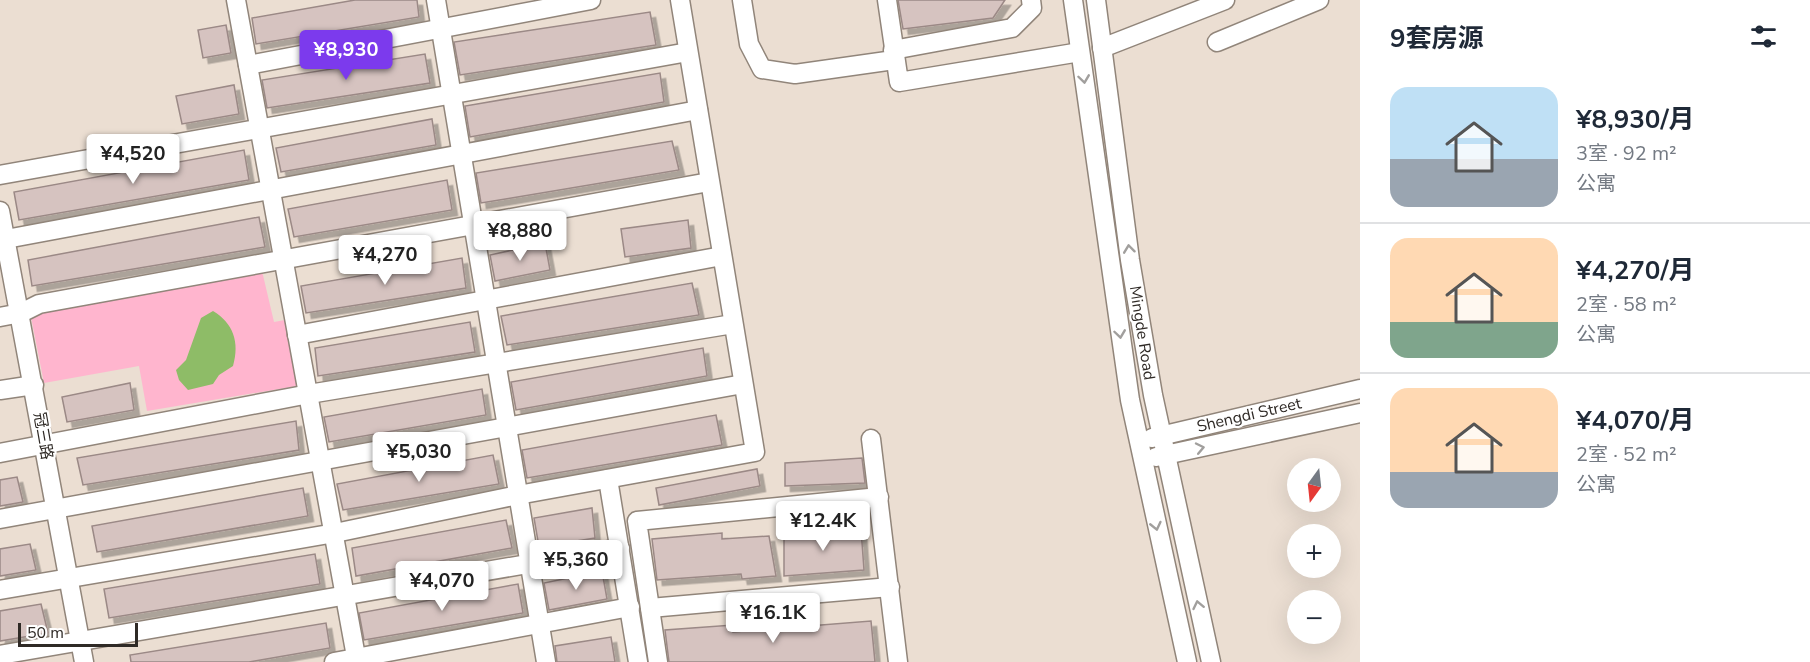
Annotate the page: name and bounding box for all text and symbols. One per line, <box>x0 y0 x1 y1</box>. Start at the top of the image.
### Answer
icon: filters <box>1747 20 1780 53</box>
text: 9套房源 <box>1390 21 1484 56</box>
pin: ¥8,930 <box>297 30 395 81</box>
text: ¥8,930 <box>314 36 378 63</box>
one-way arrow <box>1078 74 1090 83</box>
text: ¥8,930/月 <box>1576 102 1695 137</box>
icon: home <box>1438 111 1510 183</box>
pin: ¥4,520 <box>84 134 182 185</box>
text: ¥4,520 <box>101 140 165 167</box>
text: 3室 · 92 m² <box>1576 140 1677 167</box>
text: 公寓 <box>1576 170 1616 197</box>
pin: ¥8,880 <box>471 211 569 262</box>
text: ¥8,880 <box>488 217 552 244</box>
pin: ¥4,270 <box>336 235 434 286</box>
text: ¥4,270 <box>353 241 417 268</box>
one-way arrow <box>1123 244 1136 253</box>
text: ¥4,270/月 <box>1576 253 1695 288</box>
icon: home <box>1438 262 1510 334</box>
street label: Mingde Road <box>1124 284 1160 382</box>
text: 2室 · 58 m² <box>1576 291 1677 318</box>
text: 公寓 <box>1576 321 1616 348</box>
one-way arrow <box>1113 330 1125 339</box>
street label: Shengdi Street <box>1195 392 1304 438</box>
text: ¥4,070/月 <box>1576 403 1695 438</box>
street label: 冠三路 <box>28 410 58 462</box>
icon: home <box>1438 412 1510 484</box>
pin: ¥5,030 <box>370 432 468 483</box>
text: ¥5,030 <box>387 438 451 465</box>
text: 2室 · 52 m² <box>1576 441 1677 468</box>
one-way arrow <box>1194 442 1204 455</box>
north arrow <box>1287 458 1341 512</box>
map controls <box>1287 458 1341 644</box>
text: 公寓 <box>1576 471 1616 498</box>
pin: ¥12.4K <box>774 501 872 552</box>
text: ¥12.4K <box>790 507 856 534</box>
one-way arrow <box>1149 521 1162 531</box>
button: + <box>1287 524 1341 578</box>
pin: ¥5,360 <box>527 540 625 591</box>
text: ¥5,360 <box>544 546 608 573</box>
pin: ¥4,070 <box>393 561 491 612</box>
text: ¥4,070 <box>410 567 474 594</box>
button: − <box>1287 590 1341 644</box>
pin: ¥16.1K <box>724 593 822 644</box>
text: ¥16.1K <box>740 599 806 626</box>
one-way arrow <box>1192 600 1205 610</box>
scale bar <box>18 620 138 648</box>
text: 50 m <box>27 622 64 644</box>

